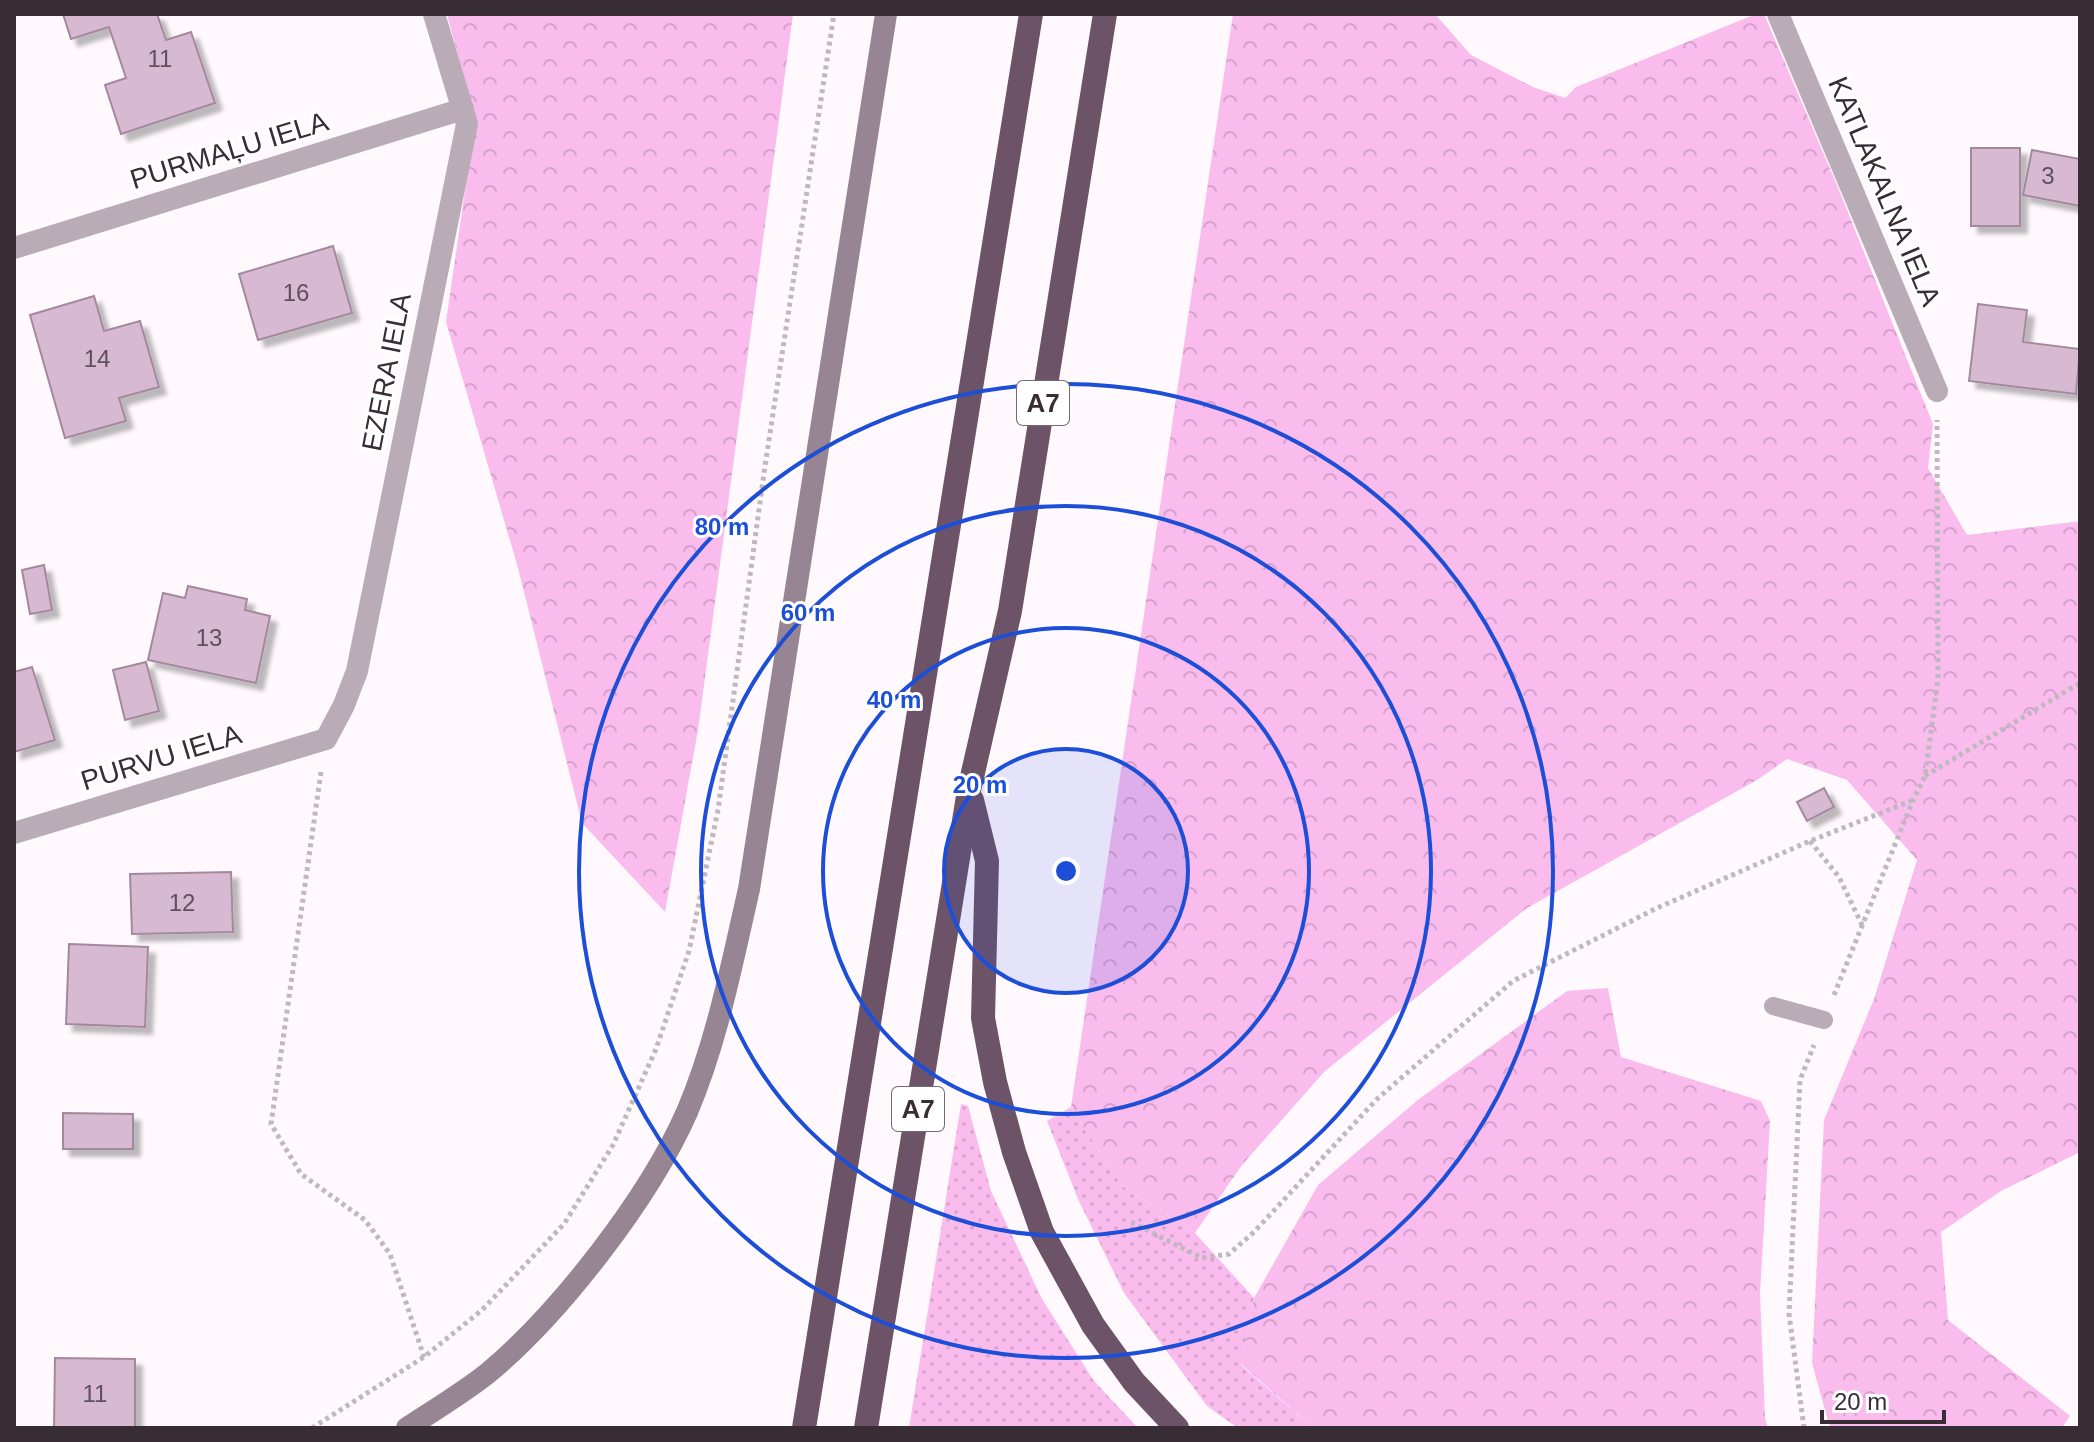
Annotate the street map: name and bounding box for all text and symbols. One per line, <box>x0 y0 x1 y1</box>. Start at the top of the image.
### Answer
house number: 11 <box>148 45 172 72</box>
street label: KATLAKALNA IELA <box>1822 72 1947 310</box>
street label: PURMAĻU IELA <box>126 106 332 195</box>
house number: 3 <box>2041 162 2055 189</box>
house number: 16 <box>283 279 309 306</box>
street label: EZERA IELA <box>356 290 417 454</box>
house number: 14 <box>84 345 110 372</box>
road number: A7 <box>1017 381 1069 425</box>
text: 80 m <box>695 513 749 540</box>
text: 60 m <box>781 599 835 626</box>
house number: 13 <box>196 624 222 651</box>
text: 40 m <box>867 686 921 713</box>
street label: PURVU IELA <box>77 718 245 797</box>
text: 20 m <box>953 771 1007 798</box>
centre of rings <box>1052 857 1080 885</box>
house number: 12 <box>169 889 195 916</box>
road number: A7 <box>892 1087 944 1131</box>
scale bar <box>1822 1374 1944 1424</box>
house number: 11 <box>83 1380 107 1407</box>
text: 20 m <box>1834 1388 1887 1415</box>

